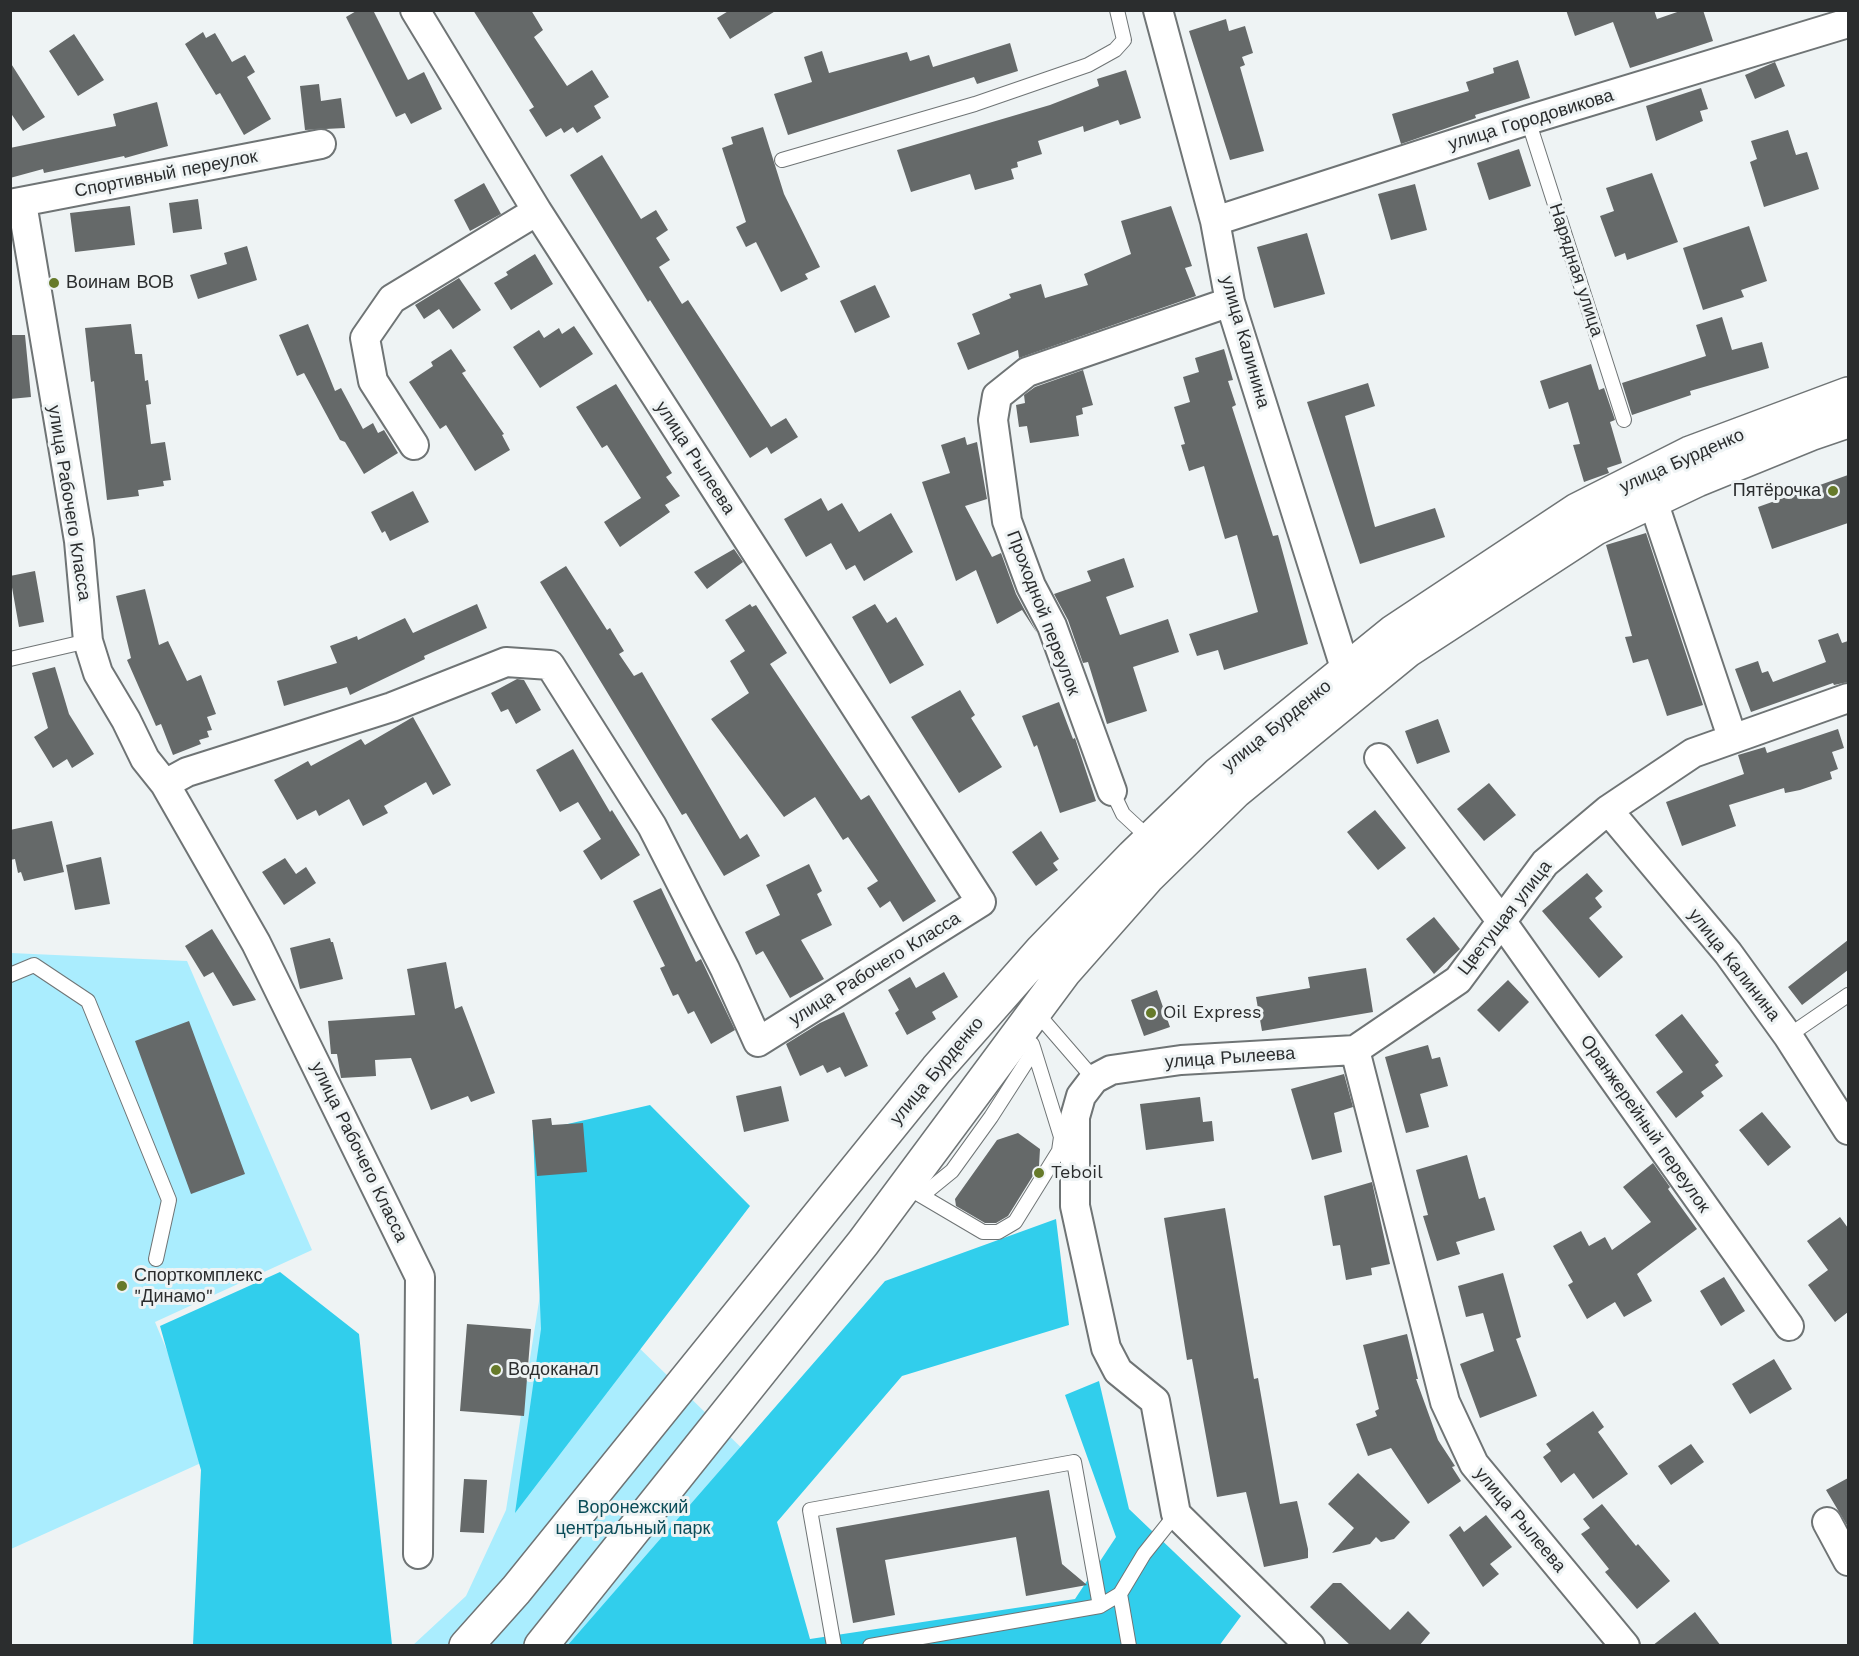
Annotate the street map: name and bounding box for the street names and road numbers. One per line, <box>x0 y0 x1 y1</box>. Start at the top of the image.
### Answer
street label: улица Городовикова <box>1446 85 1616 155</box>
street label: Спортивный переулок <box>73 146 259 202</box>
street label: Нарядная улица <box>1544 201 1608 339</box>
street label: улица Калинина <box>1216 273 1274 411</box>
street label: улица Рылеева <box>650 397 740 519</box>
street label: улица Рабочего Класса <box>43 404 95 602</box>
street label: улица Бурденко <box>1616 424 1748 498</box>
street label: Проходной переулок <box>1002 528 1084 698</box>
street label: улица Бурденко <box>1218 675 1336 777</box>
street label: Цветущая улица <box>1453 856 1557 980</box>
street label: улица Калинина <box>1683 905 1785 1025</box>
street label: улица Рабочего Класса <box>785 907 965 1031</box>
street label: улица Бурденко <box>886 1013 988 1129</box>
street label: Оранжерейный переулок <box>1575 1031 1715 1217</box>
street label: улица Рылеева <box>1164 1043 1296 1073</box>
street label: улица Рабочего Класса <box>306 1058 412 1246</box>
street label: улица Рылеева <box>1470 1463 1570 1577</box>

